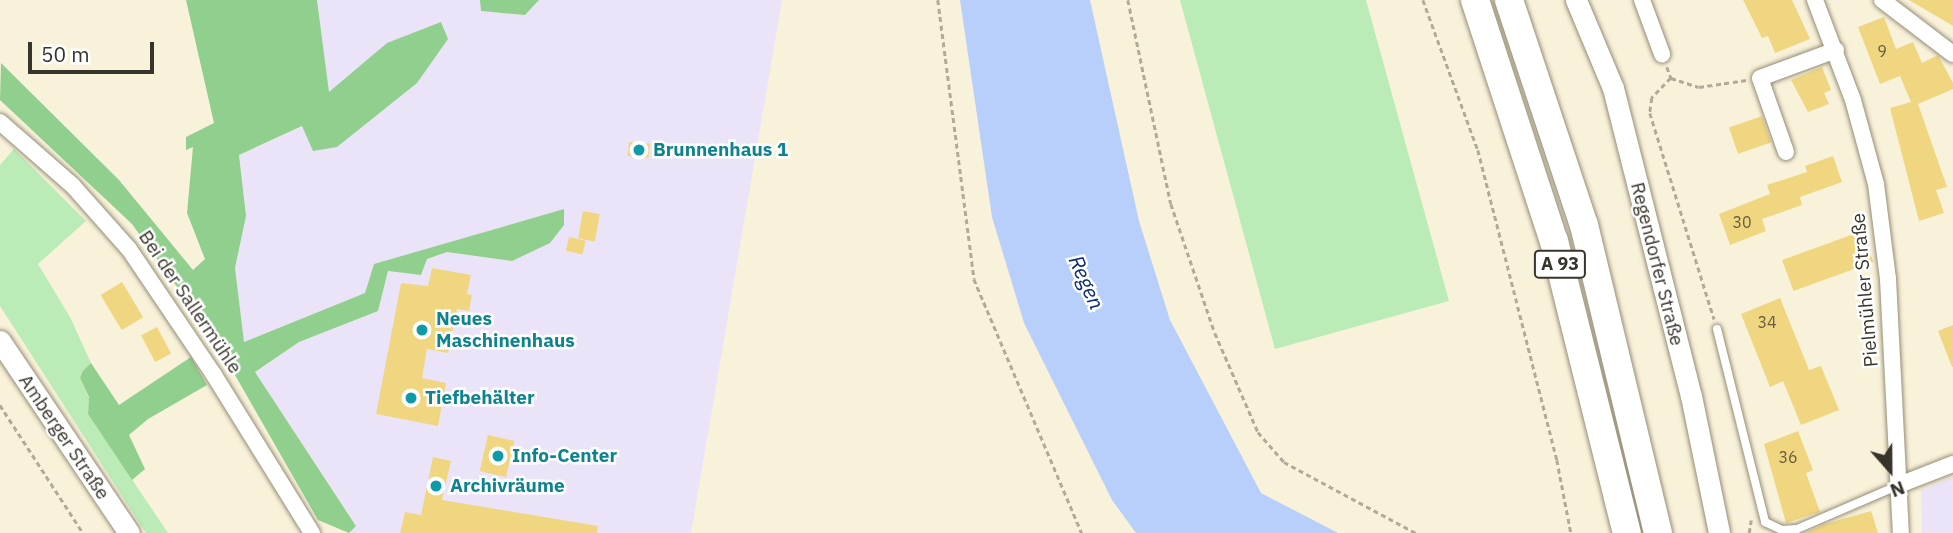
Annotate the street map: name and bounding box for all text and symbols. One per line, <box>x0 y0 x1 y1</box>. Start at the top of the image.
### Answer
scale bar <box>32 28 158 72</box>
text: 50 m <box>41 40 90 68</box>
house number: 9 <box>1877 41 1887 61</box>
place label: Brunnenhaus 1 <box>653 139 788 161</box>
marker: Brunnenhaus 1 <box>631 142 647 158</box>
street label: Regendorfer Straße <box>1626 180 1688 348</box>
house number: 30 <box>1732 212 1752 232</box>
street label: Pielmühler Straße <box>1847 212 1883 368</box>
street label: Bei der Sallermühle <box>134 226 246 378</box>
road number: A 93 <box>1534 250 1586 278</box>
water label: Regen <box>1064 251 1110 313</box>
place label: Neues Maschinenhaus <box>436 308 575 352</box>
house number: 34 <box>1757 312 1777 332</box>
marker: Neues Maschinenhaus <box>414 322 430 338</box>
street label: Amberger Straße <box>14 370 114 504</box>
place label: Tiefbehälter <box>425 387 535 409</box>
marker: Tiefbehälter <box>403 390 419 406</box>
north arrow <box>1855 435 1925 505</box>
place label: Info-Center <box>512 445 617 467</box>
house number: 36 <box>1778 447 1798 467</box>
marker: Info-Center <box>490 448 506 464</box>
place label: Archivräume <box>450 475 565 497</box>
text: N <box>1887 476 1908 503</box>
marker: Archivräume <box>428 478 444 494</box>

